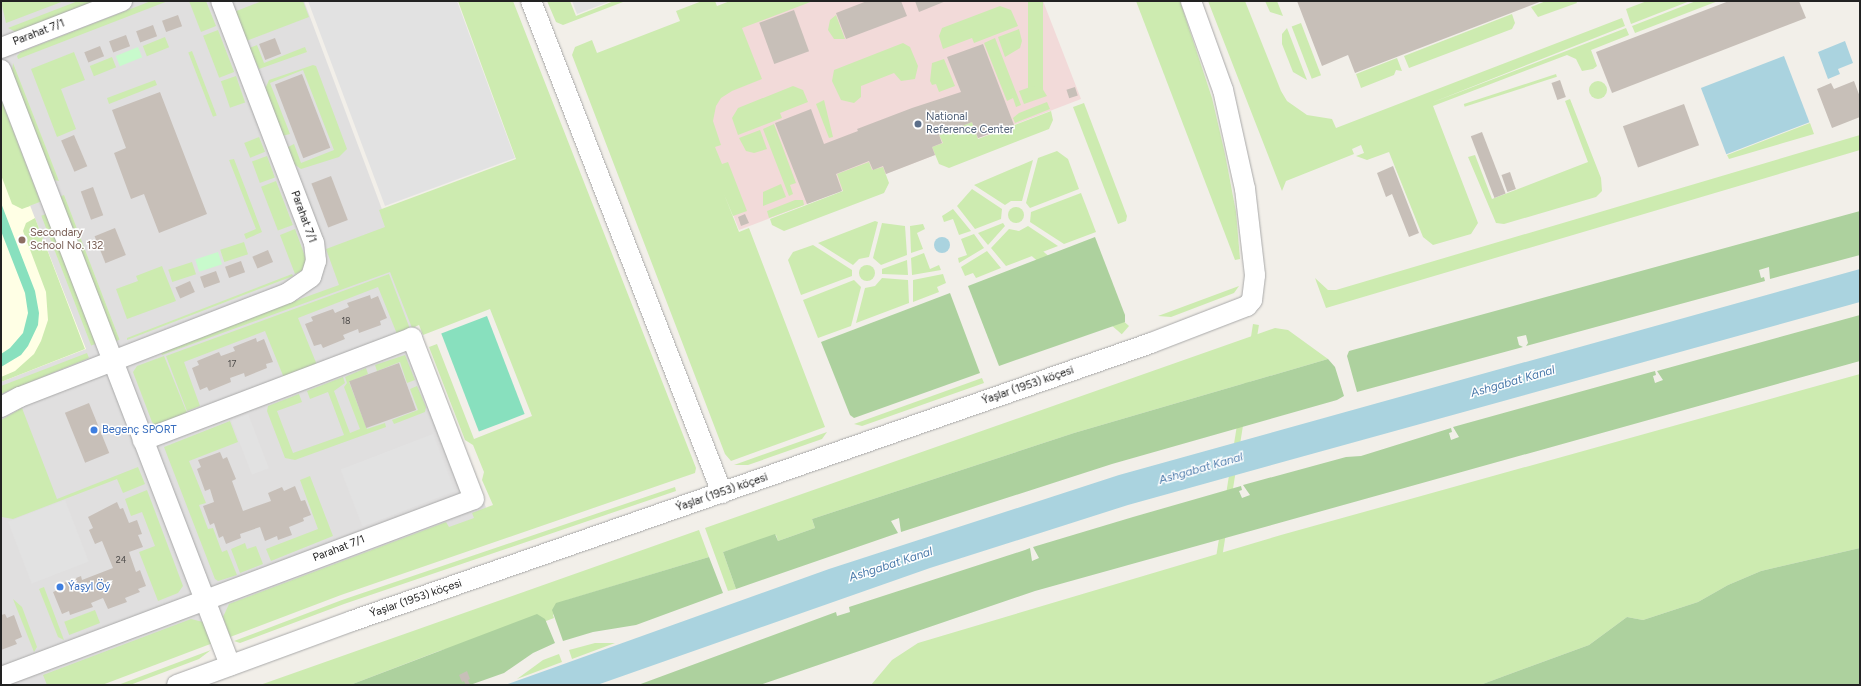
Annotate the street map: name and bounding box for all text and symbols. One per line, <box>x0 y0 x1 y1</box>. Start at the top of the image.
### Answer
street label: Parahat 7/1 <box>11 17 67 49</box>
place label: National Reference Center <box>926 111 1013 137</box>
marker: National Reference Center <box>913 119 923 129</box>
street label: Parahat 7/1 <box>287 189 319 245</box>
place label: Secondary School No. 132 <box>30 227 103 253</box>
marker: Secondary School No. 132 <box>17 235 27 245</box>
house number: 18 <box>341 316 351 326</box>
house number: 17 <box>228 359 236 369</box>
water label: Ashgabat Kanal <box>1469 363 1557 401</box>
street label: Ýaşlar (1953) köçesi <box>980 364 1076 408</box>
place label: Begenç SPORT <box>102 423 177 437</box>
marker: Begenç SPORT <box>89 425 99 435</box>
water label: Ashgabat Kanal <box>1157 450 1245 488</box>
street label: Ýaşlar (1953) köçesi <box>674 471 770 515</box>
street label: Parahat 7/1 <box>311 533 367 565</box>
water label: Ashgabat Kanal <box>847 545 935 585</box>
house number: 24 <box>116 555 126 565</box>
street label: Ýaşlar (1953) köçesi <box>368 577 464 621</box>
place label: Ýaşyl Öý <box>68 580 110 594</box>
marker: Ýaşyl Öý <box>55 582 65 592</box>

